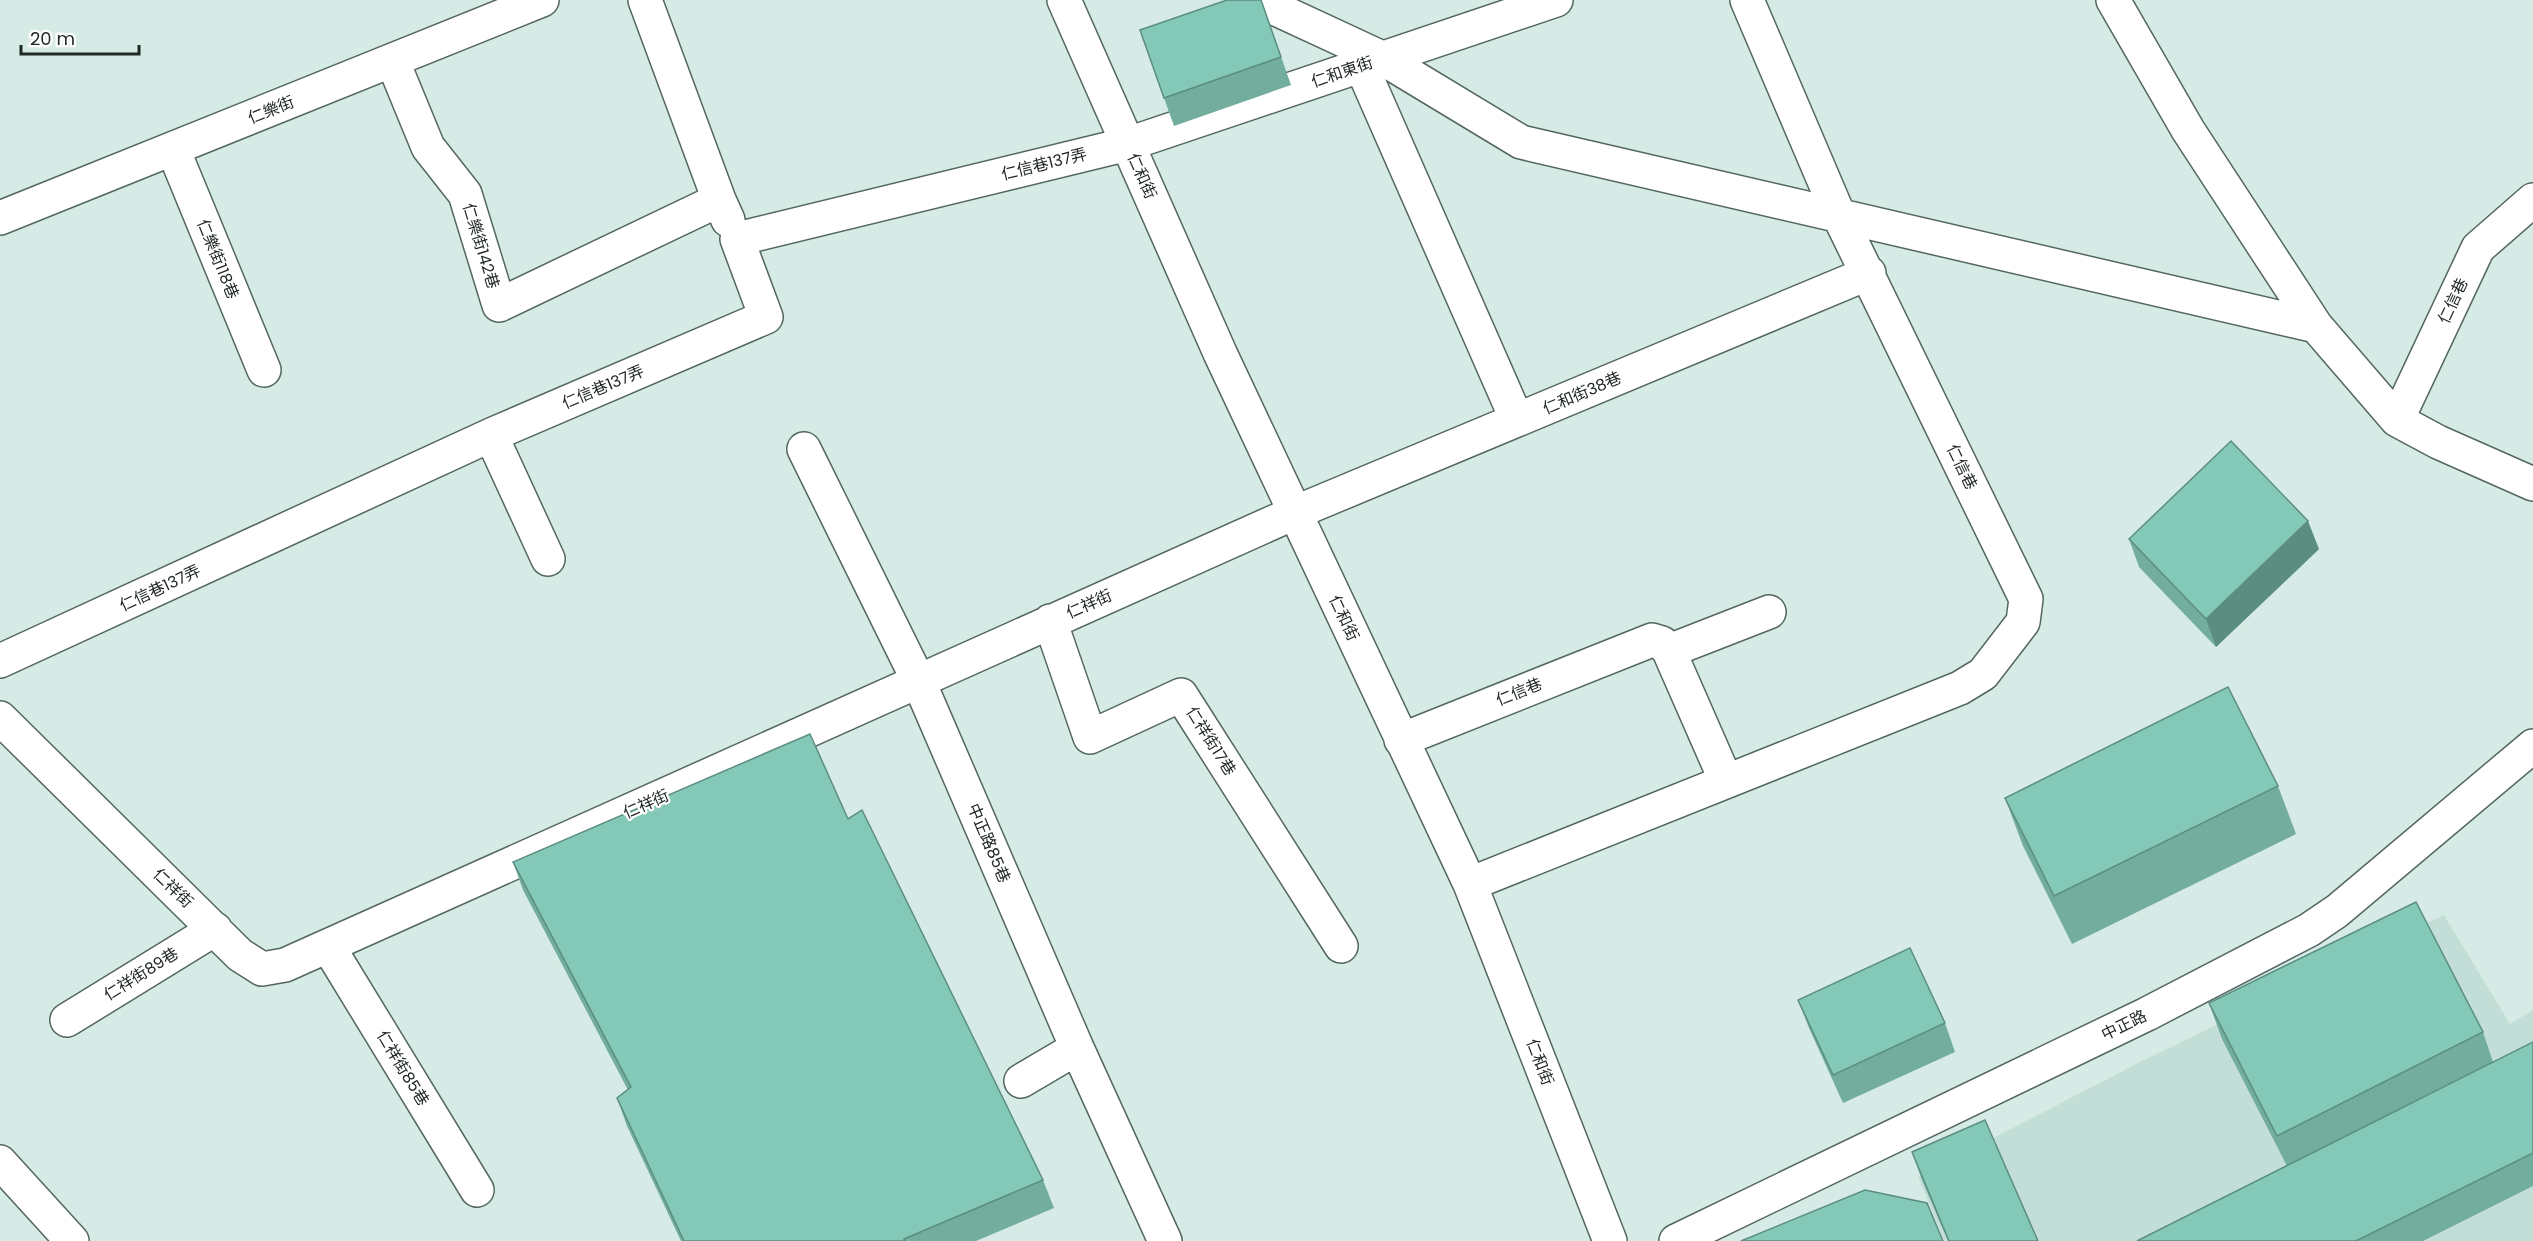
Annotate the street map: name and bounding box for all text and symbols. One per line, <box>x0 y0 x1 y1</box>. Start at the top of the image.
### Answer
scale bar <box>21 18 140 56</box>
text: 20 m <box>30 26 75 51</box>
street label: 仁和東街 <box>1308 51 1376 93</box>
street label: 仁樂街 <box>244 90 298 130</box>
street label: 仁信巷137弄 <box>999 142 1089 186</box>
street label: 仁和街 <box>1122 149 1162 203</box>
street label: 仁樂街142巷 <box>457 200 505 292</box>
street label: 仁樂街118巷 <box>192 216 244 302</box>
street label: 仁信巷 <box>2432 274 2474 328</box>
street label: 仁信巷137弄 <box>558 359 648 415</box>
street label: 仁和街38巷 <box>1539 366 1625 420</box>
street label: 仁信巷 <box>1941 440 1983 494</box>
street label: 仁信巷137弄 <box>116 559 204 617</box>
street label: 仁祥街 <box>1062 584 1116 624</box>
street label: 仁和街 <box>1323 591 1365 645</box>
street label: 仁信巷 <box>1492 672 1546 712</box>
street label: 仁祥街17巷 <box>1181 702 1241 780</box>
street label: 仁祥街 <box>619 784 673 824</box>
street label: 中正路85巷 <box>962 800 1016 886</box>
street label: 仁祥街 <box>148 863 198 913</box>
street label: 仁祥街89巷 <box>99 942 183 1006</box>
street label: 中正路 <box>2097 1004 2151 1046</box>
street label: 仁祥街85巷 <box>371 1026 435 1110</box>
street label: 仁和街 <box>1521 1035 1559 1089</box>

